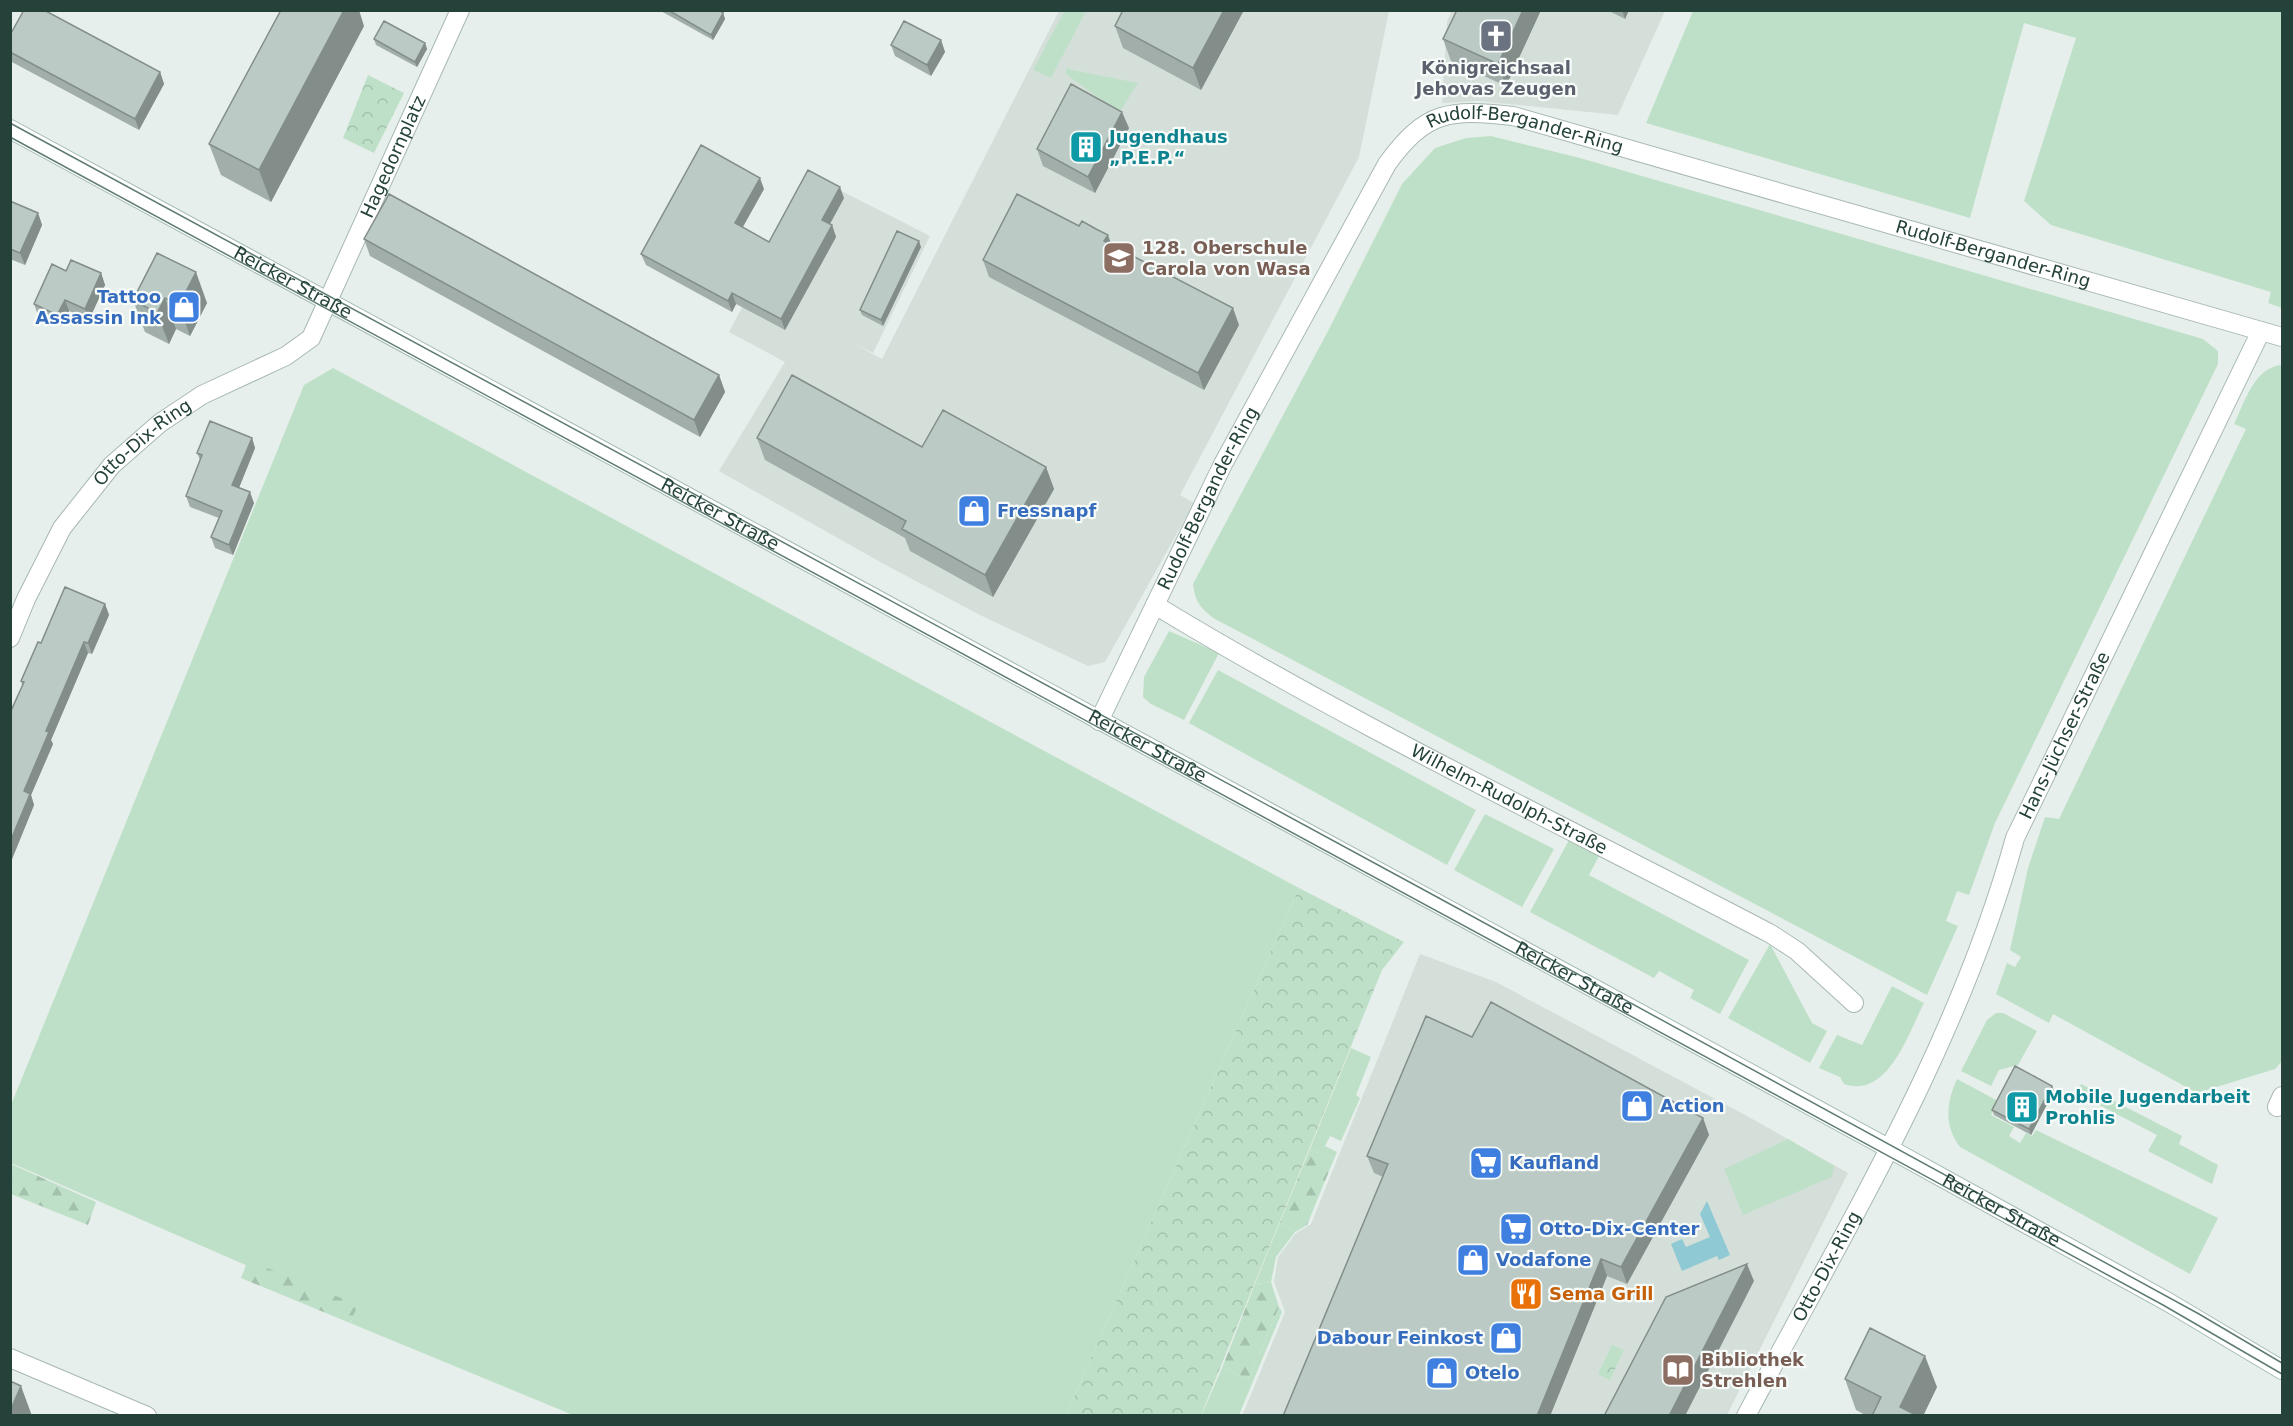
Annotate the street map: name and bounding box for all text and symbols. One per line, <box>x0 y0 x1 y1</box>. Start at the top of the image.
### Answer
church icon: Königreichsaal Jehovas Zeugen <box>1478 18 1514 54</box>
place label: Königreichsaal Jehovas Zeugen <box>1414 57 1576 99</box>
street label: Hagedornplatz <box>356 92 430 221</box>
street label: Rudolf-Bergander-Ring <box>1423 102 1626 157</box>
place label: Jugendhaus „P.E.P.“ <box>1107 126 1228 168</box>
building icon: Jugendhaus „P.E.P.“ <box>1068 129 1104 165</box>
street label: Rudolf-Bergander-Ring <box>1893 216 2093 291</box>
place label: 128. Oberschule Carola von Wasa <box>1142 237 1311 279</box>
school or university icon: 128. Oberschule Carola von Wasa <box>1101 240 1137 276</box>
street label: Reicker Straße <box>231 242 356 323</box>
place label: Tattoo Assassin Ink <box>35 286 162 328</box>
shop icon: Tattoo Assassin Ink <box>166 289 202 325</box>
street label: Otto-Dix-Ring <box>89 394 195 490</box>
street label: Rudolf-Bergander-Ring <box>1153 403 1262 593</box>
street label: Reicker Straße <box>658 473 783 554</box>
shop icon: Fressnapf <box>956 493 992 529</box>
place label: Fressnapf <box>997 500 1097 521</box>
street label: Hans-Jüchser-Straße <box>2015 648 2114 822</box>
street label: Reicker Straße <box>1085 705 1210 786</box>
street label: Wilhelm-Rudolph-Straße <box>1407 739 1611 858</box>
street label: Reicker Straße <box>1512 937 1637 1018</box>
place label: Mobile Jugendarbeit Prohlis <box>2045 1086 2251 1128</box>
shop icon: Action <box>1619 1088 1655 1124</box>
building icon: Mobile Jugendarbeit Prohlis <box>2004 1089 2040 1125</box>
place label: Action <box>1660 1095 1725 1116</box>
supermarket icon: Kaufland <box>1468 1145 1504 1181</box>
place label: Kaufland <box>1509 1152 1599 1173</box>
street label: Reicker Straße <box>1939 1169 2064 1251</box>
street label: Otto-Dix-Ring <box>1788 1207 1865 1325</box>
supermarket icon: Otto-Dix-Center <box>1498 1211 1534 1247</box>
place label: Otto-Dix-Center <box>1539 1218 1700 1239</box>
shop icon: Vodafone <box>1455 1242 1491 1278</box>
place label: Vodafone <box>1496 1249 1592 1270</box>
restaurant icon: Sema Grill <box>1508 1276 1544 1312</box>
place label: Sema Grill <box>1549 1283 1654 1304</box>
shop icon: Dabour Feinkost <box>1488 1320 1524 1356</box>
place label: Dabour Feinkost <box>1317 1327 1483 1348</box>
place label: Bibliothek Strehlen <box>1701 1349 1805 1391</box>
library icon: Bibliothek Strehlen <box>1660 1352 1696 1388</box>
shop icon: Otelo <box>1424 1355 1460 1391</box>
place label: Otelo <box>1465 1362 1520 1383</box>

